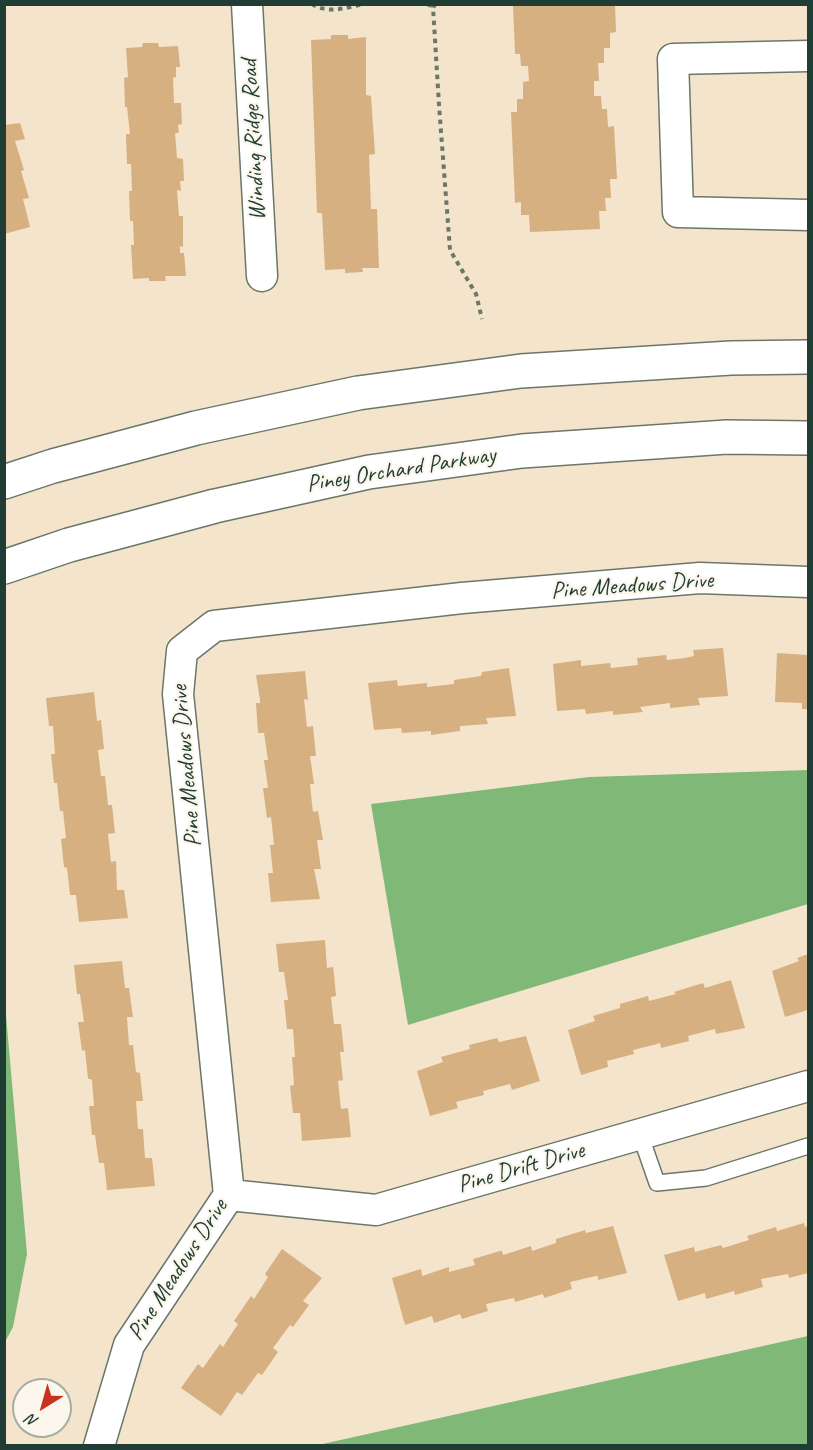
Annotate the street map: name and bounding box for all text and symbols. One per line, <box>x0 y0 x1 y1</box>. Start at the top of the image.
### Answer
street label: Winding Ridge Road <box>235 59 273 221</box>
street label: Piney Orchard Parkway <box>304 441 498 499</box>
street label: Pine Meadows Drive <box>550 566 714 606</box>
street label: Pine Meadows Drive <box>166 684 208 848</box>
street label: Pine Drift Drive <box>454 1136 588 1200</box>
street label: Pine Meadows Drive <box>122 1194 234 1346</box>
north arrow <box>12 1378 72 1438</box>
text: N <box>22 1410 42 1432</box>

